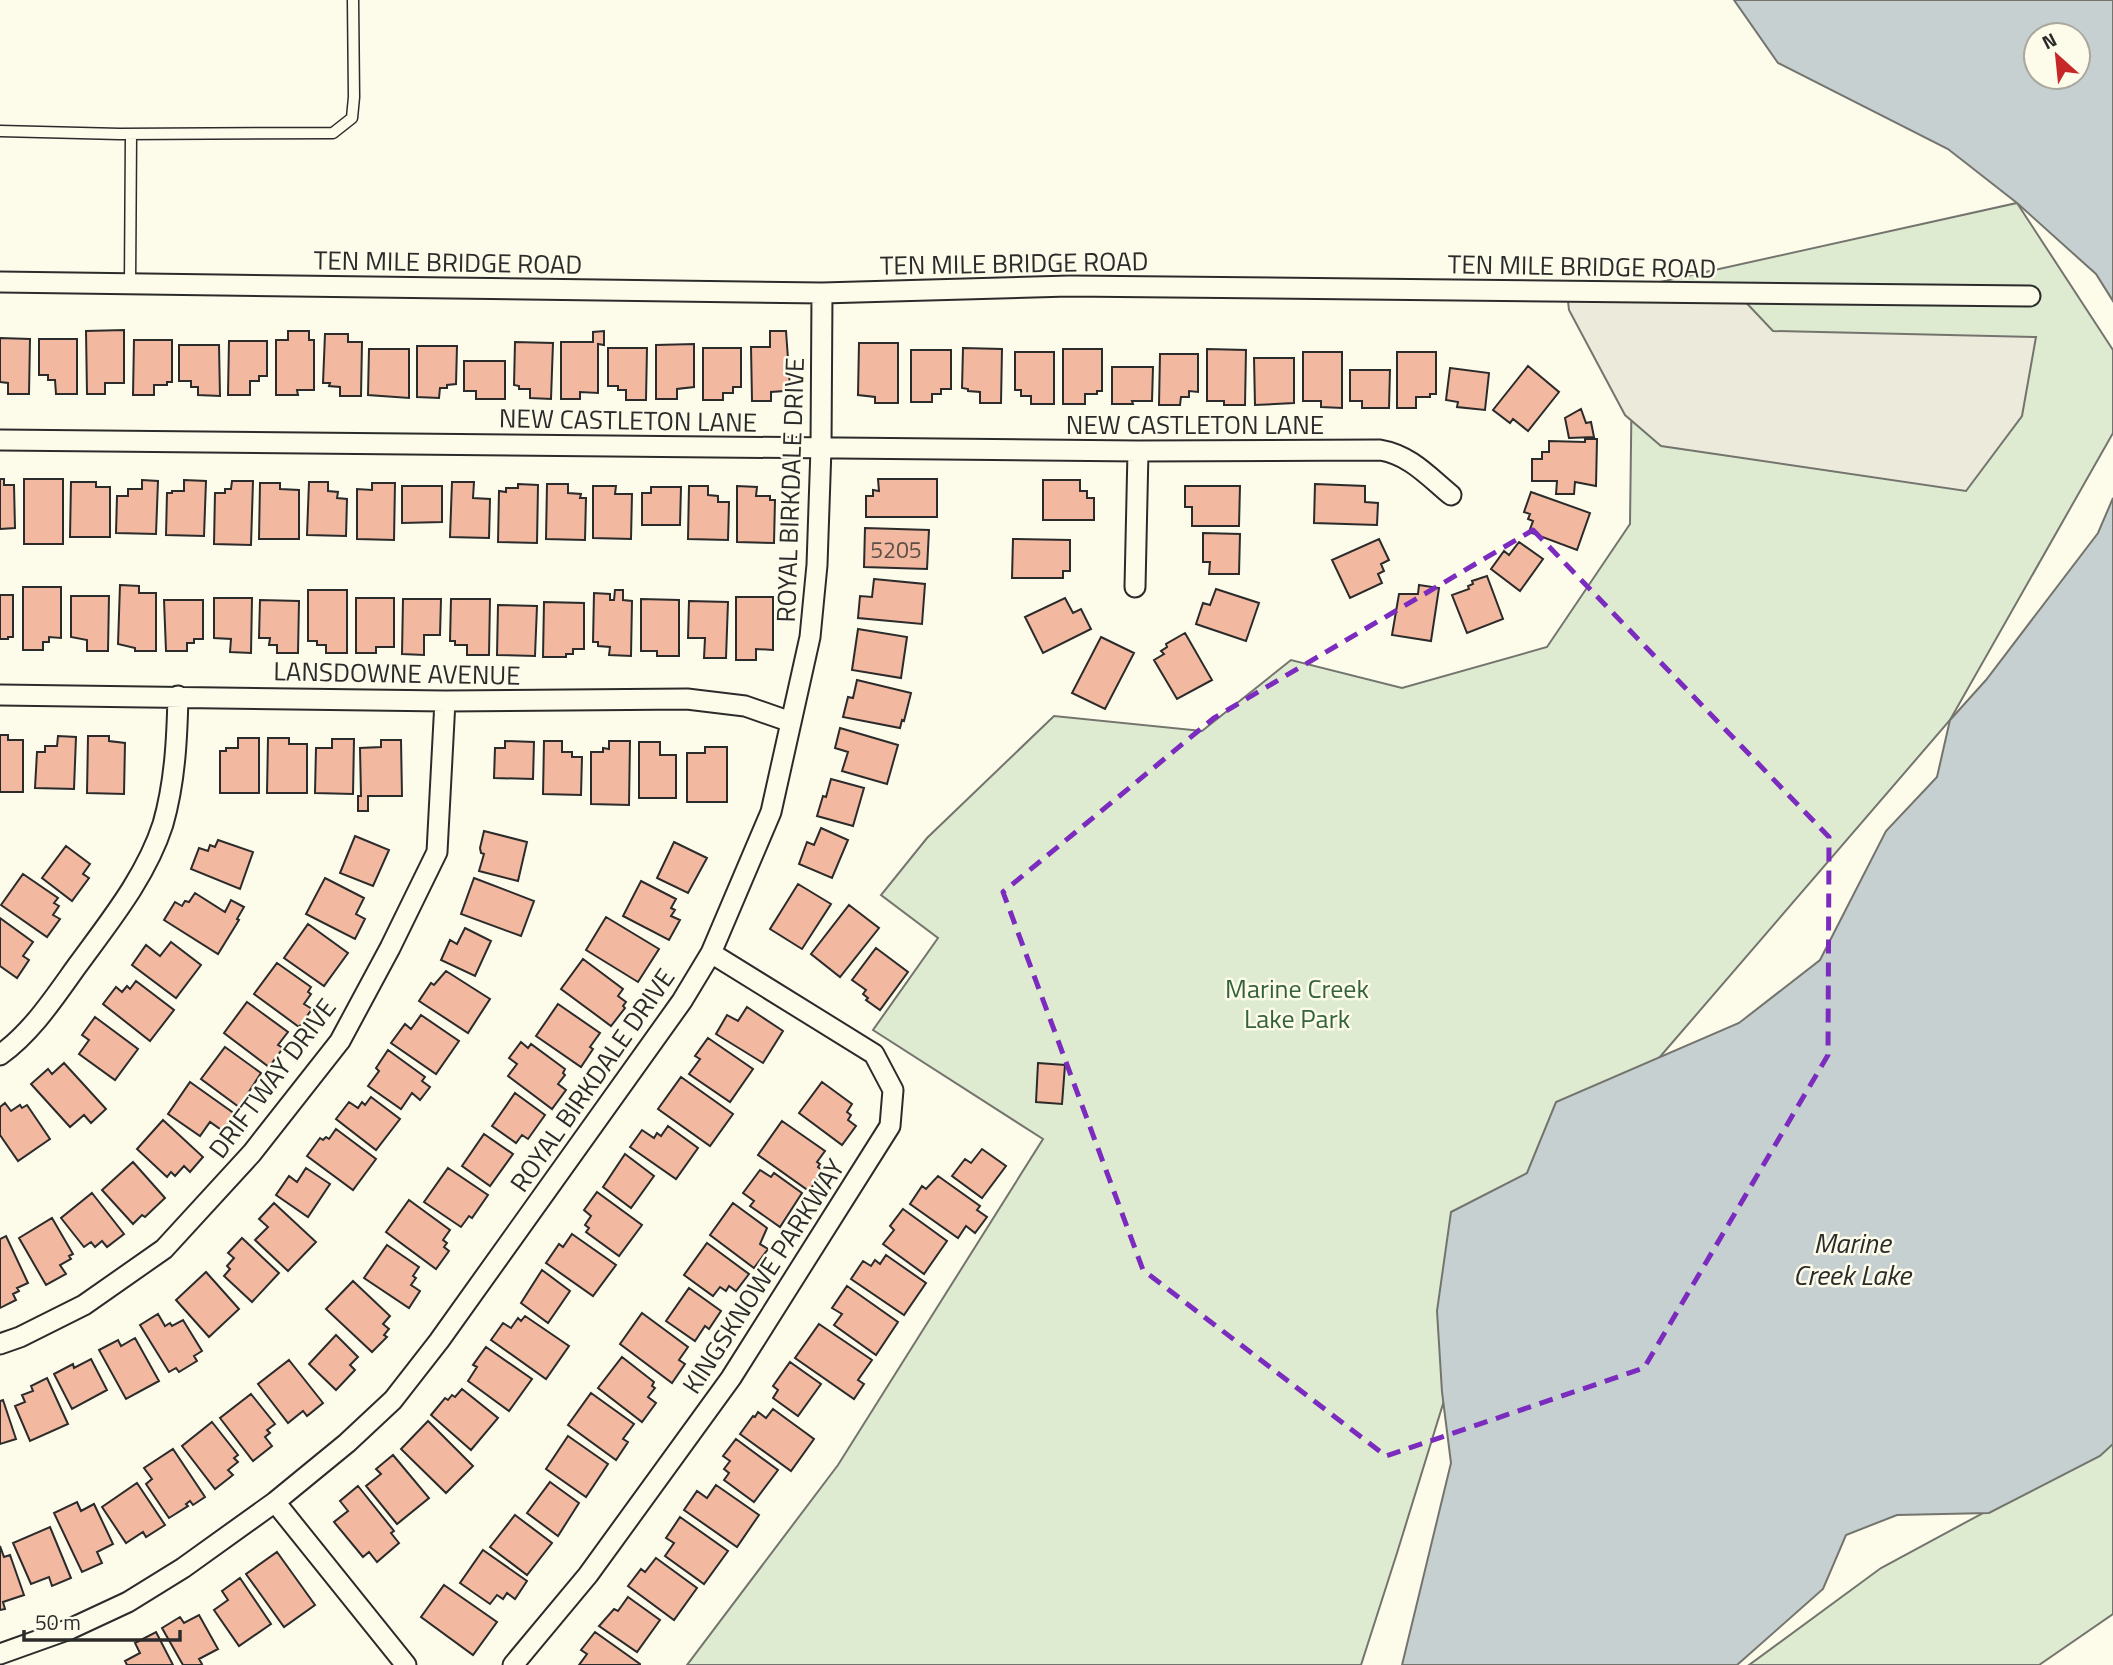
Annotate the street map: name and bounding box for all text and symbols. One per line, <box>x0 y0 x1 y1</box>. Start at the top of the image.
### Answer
north arrow <box>2022 21 2092 91</box>
text: N <box>2037 24 2062 56</box>
street label: TEN MILE BRIDGE ROAD <box>313 240 583 284</box>
street label: TEN MILE BRIDGE ROAD <box>879 241 1149 285</box>
street label: TEN MILE BRIDGE ROAD <box>1447 244 1717 288</box>
street label: ROYAL BIRKDALE DRIVE <box>766 357 814 623</box>
street label: NEW CASTLETON LANE <box>499 398 757 442</box>
street label: NEW CASTLETON LANE <box>1066 405 1324 444</box>
house number: 5205 <box>870 532 922 567</box>
street label: LANSDOWNE AVENUE <box>273 651 521 695</box>
street label: ROYAL BIRKDALE DRIVE <box>500 960 684 1200</box>
park label: Marine Creek Lake Park <box>1225 969 1369 1038</box>
street label: DRIFTWAY DRIVE <box>199 990 345 1166</box>
street label: KINGSKNOWE PARKWAY <box>672 1151 854 1401</box>
water label: Marine Creek Lake <box>1793 1221 1913 1296</box>
scale bar <box>24 1598 180 1642</box>
text: 50 m <box>35 1606 81 1638</box>

